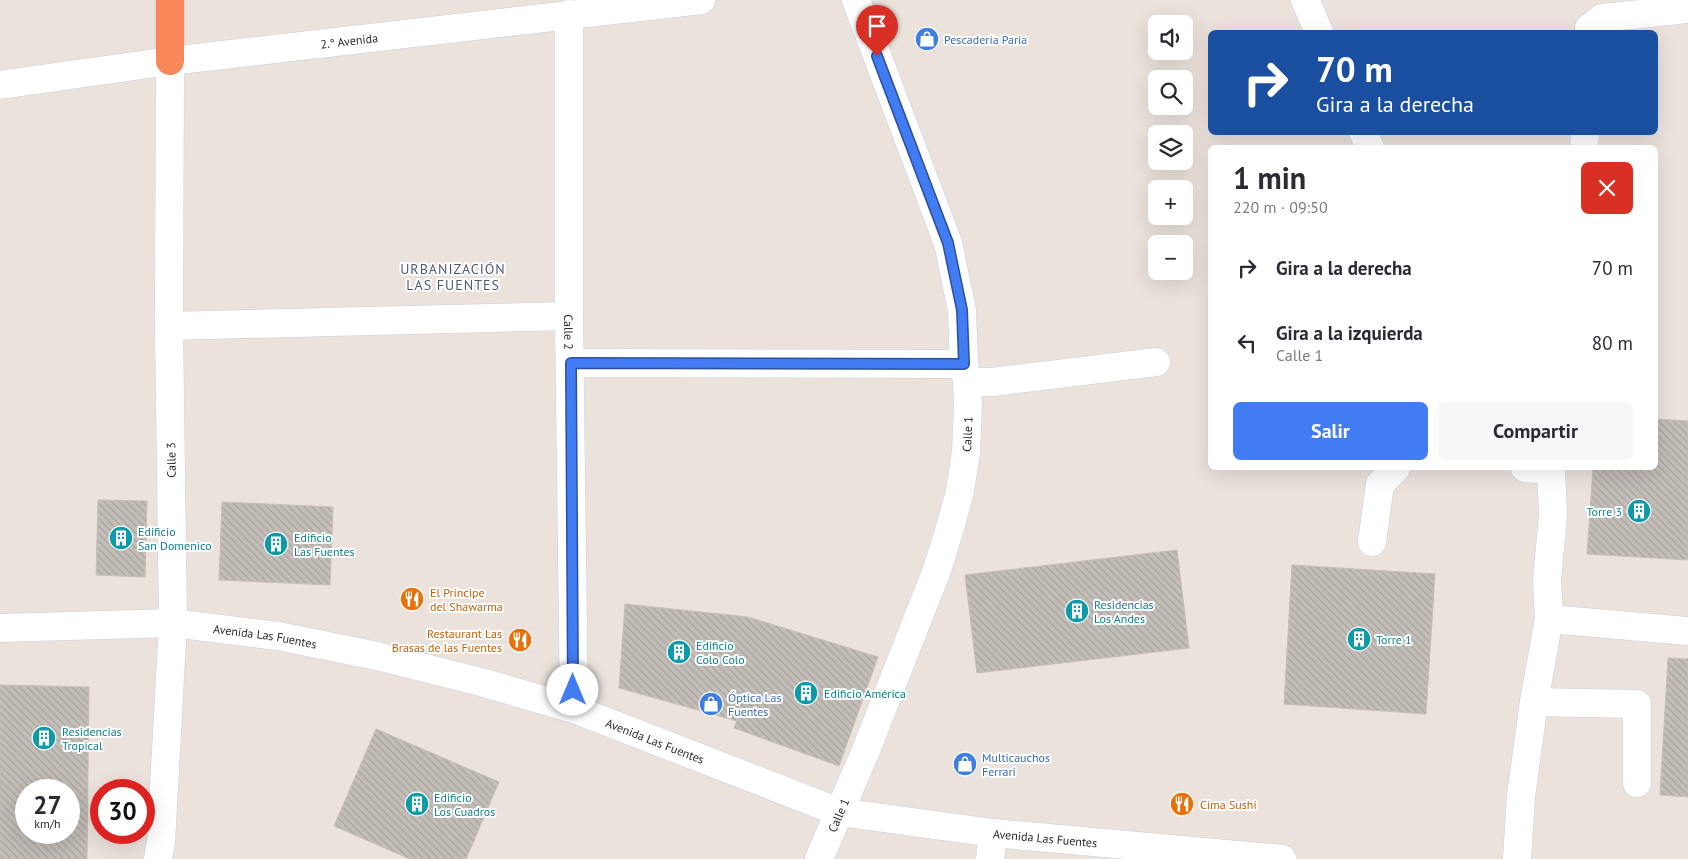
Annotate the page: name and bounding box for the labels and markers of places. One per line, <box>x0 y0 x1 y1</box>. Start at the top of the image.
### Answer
pin <box>856 5 898 56</box>
shop icon: Pescadería Paria <box>914 26 940 52</box>
place label: Pescadería Paria <box>944 32 1027 47</box>
building icon: Torre 3 <box>1626 498 1652 524</box>
place label: Torre 3 <box>1586 504 1622 519</box>
place label: Edificio San Domenico <box>138 524 212 553</box>
building icon: Edificio San Domenico <box>108 525 134 551</box>
place label: Edificio Las Fuentes <box>294 530 355 559</box>
building icon: Edificio Las Fuentes <box>263 531 289 557</box>
place label: El Príncipe del Shawarma <box>430 585 503 614</box>
restaurant icon: El Príncipe del Shawarma <box>399 586 425 612</box>
place label: Residencias Los Andes <box>1094 597 1154 626</box>
building icon: Residencias Los Andes <box>1064 598 1090 624</box>
place label: Restaurant Las Brasas de las Fuentes <box>392 626 502 655</box>
building icon: Torre 1 <box>1346 626 1372 652</box>
restaurant icon: Restaurant Las Brasas de las Fuentes <box>507 627 533 653</box>
place label: Torre 1 <box>1376 632 1412 647</box>
place label: Edificio Colo Colo <box>696 638 745 667</box>
building icon: Edificio Colo Colo <box>666 639 692 665</box>
building icon: Edificio América <box>793 680 819 706</box>
place label: Edificio América <box>824 686 906 701</box>
place label: Óptica Las Fuentes <box>728 690 782 719</box>
shop icon: Óptica Las Fuentes <box>698 691 724 717</box>
place label: Residencias Tropical <box>62 724 122 753</box>
building icon: Residencias Tropical <box>31 725 57 751</box>
place label: Multicauchos Ferrari <box>982 750 1050 779</box>
shop icon: Multicauchos Ferrari <box>952 751 978 777</box>
place label: Edificio Los Cuadros <box>434 790 495 819</box>
building icon: Edificio Los Cuadros <box>404 791 430 817</box>
restaurant icon: Cima Sushi <box>1169 791 1195 817</box>
place label: Cima Sushi <box>1200 797 1257 812</box>

